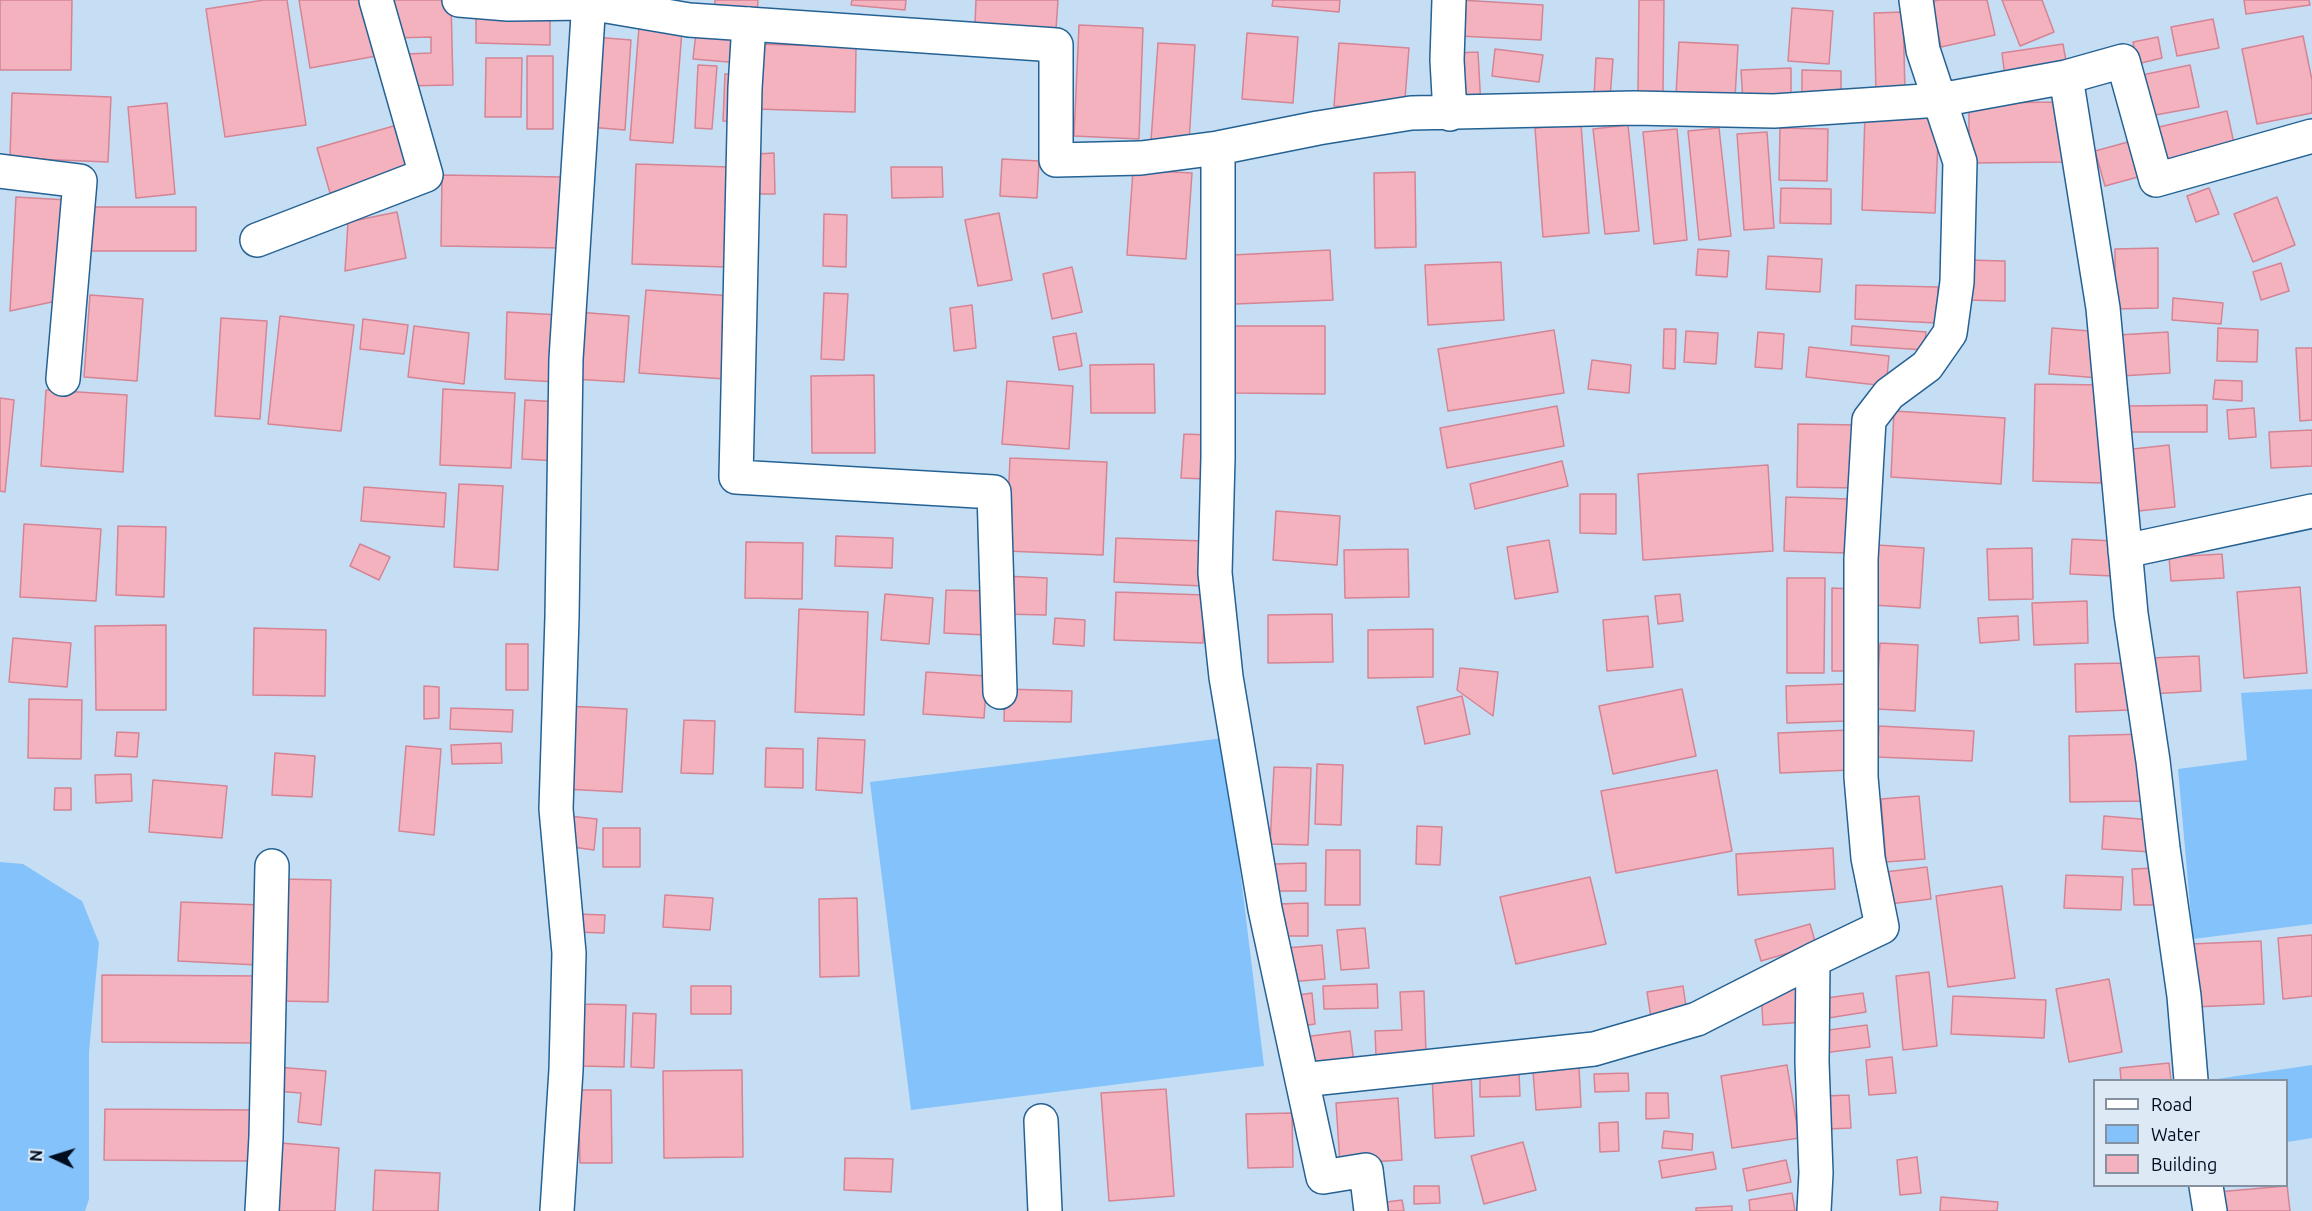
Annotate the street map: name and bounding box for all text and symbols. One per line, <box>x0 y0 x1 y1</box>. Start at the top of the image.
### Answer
legend <box>2093 1079 2288 1187</box>
text: Road <box>2151 1094 2193 1114</box>
text: Water <box>2151 1124 2200 1144</box>
north arrow <box>24 1127 84 1187</box>
text: N <box>27 1149 45 1162</box>
text: Building <box>2151 1154 2217 1174</box>

